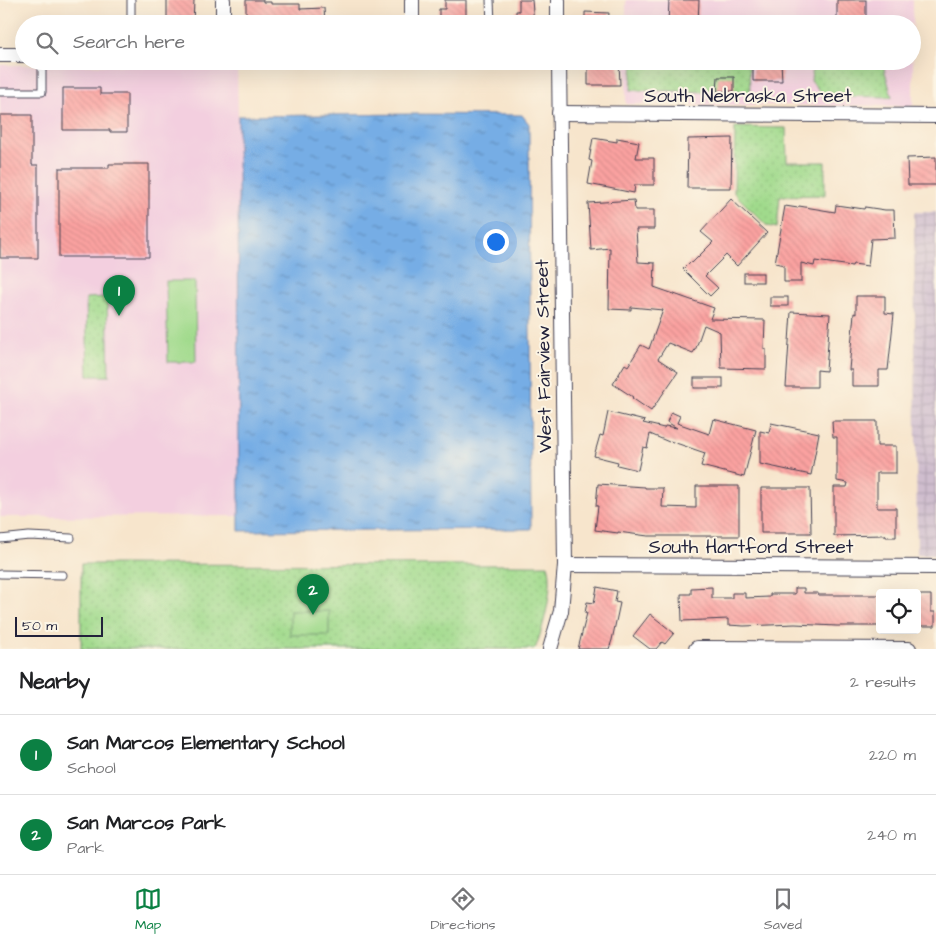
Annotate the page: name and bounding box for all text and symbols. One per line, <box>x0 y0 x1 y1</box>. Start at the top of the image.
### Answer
search box <box>15 15 921 70</box>
icon: search <box>33 29 61 57</box>
text: Search here <box>73 29 185 56</box>
street label: South Nebraska Street <box>644 83 852 110</box>
your location <box>483 229 509 255</box>
street label: West Fairview Street <box>529 259 559 453</box>
pin: 1 <box>103 275 135 316</box>
street label: South Hartford Street <box>649 534 854 561</box>
pin: 2 <box>297 574 329 615</box>
map controls <box>876 589 921 634</box>
button: locate <box>876 589 921 634</box>
scale bar <box>15 614 102 637</box>
text: 50 m <box>22 616 57 636</box>
text: Nearby <box>20 667 90 696</box>
text: 2 results <box>850 671 916 693</box>
text: San Marcos Elementary School <box>67 730 345 757</box>
text: 1 <box>35 744 37 766</box>
text: 220 m <box>869 744 916 766</box>
text: School <box>67 757 116 779</box>
text: San Marcos Park <box>67 810 226 837</box>
text: 2 <box>31 824 41 846</box>
text: 240 m <box>867 824 916 846</box>
text: Park <box>67 837 104 859</box>
tab: Map <box>134 885 162 935</box>
tab: Directions <box>430 885 495 935</box>
tab: Saved <box>764 885 802 935</box>

